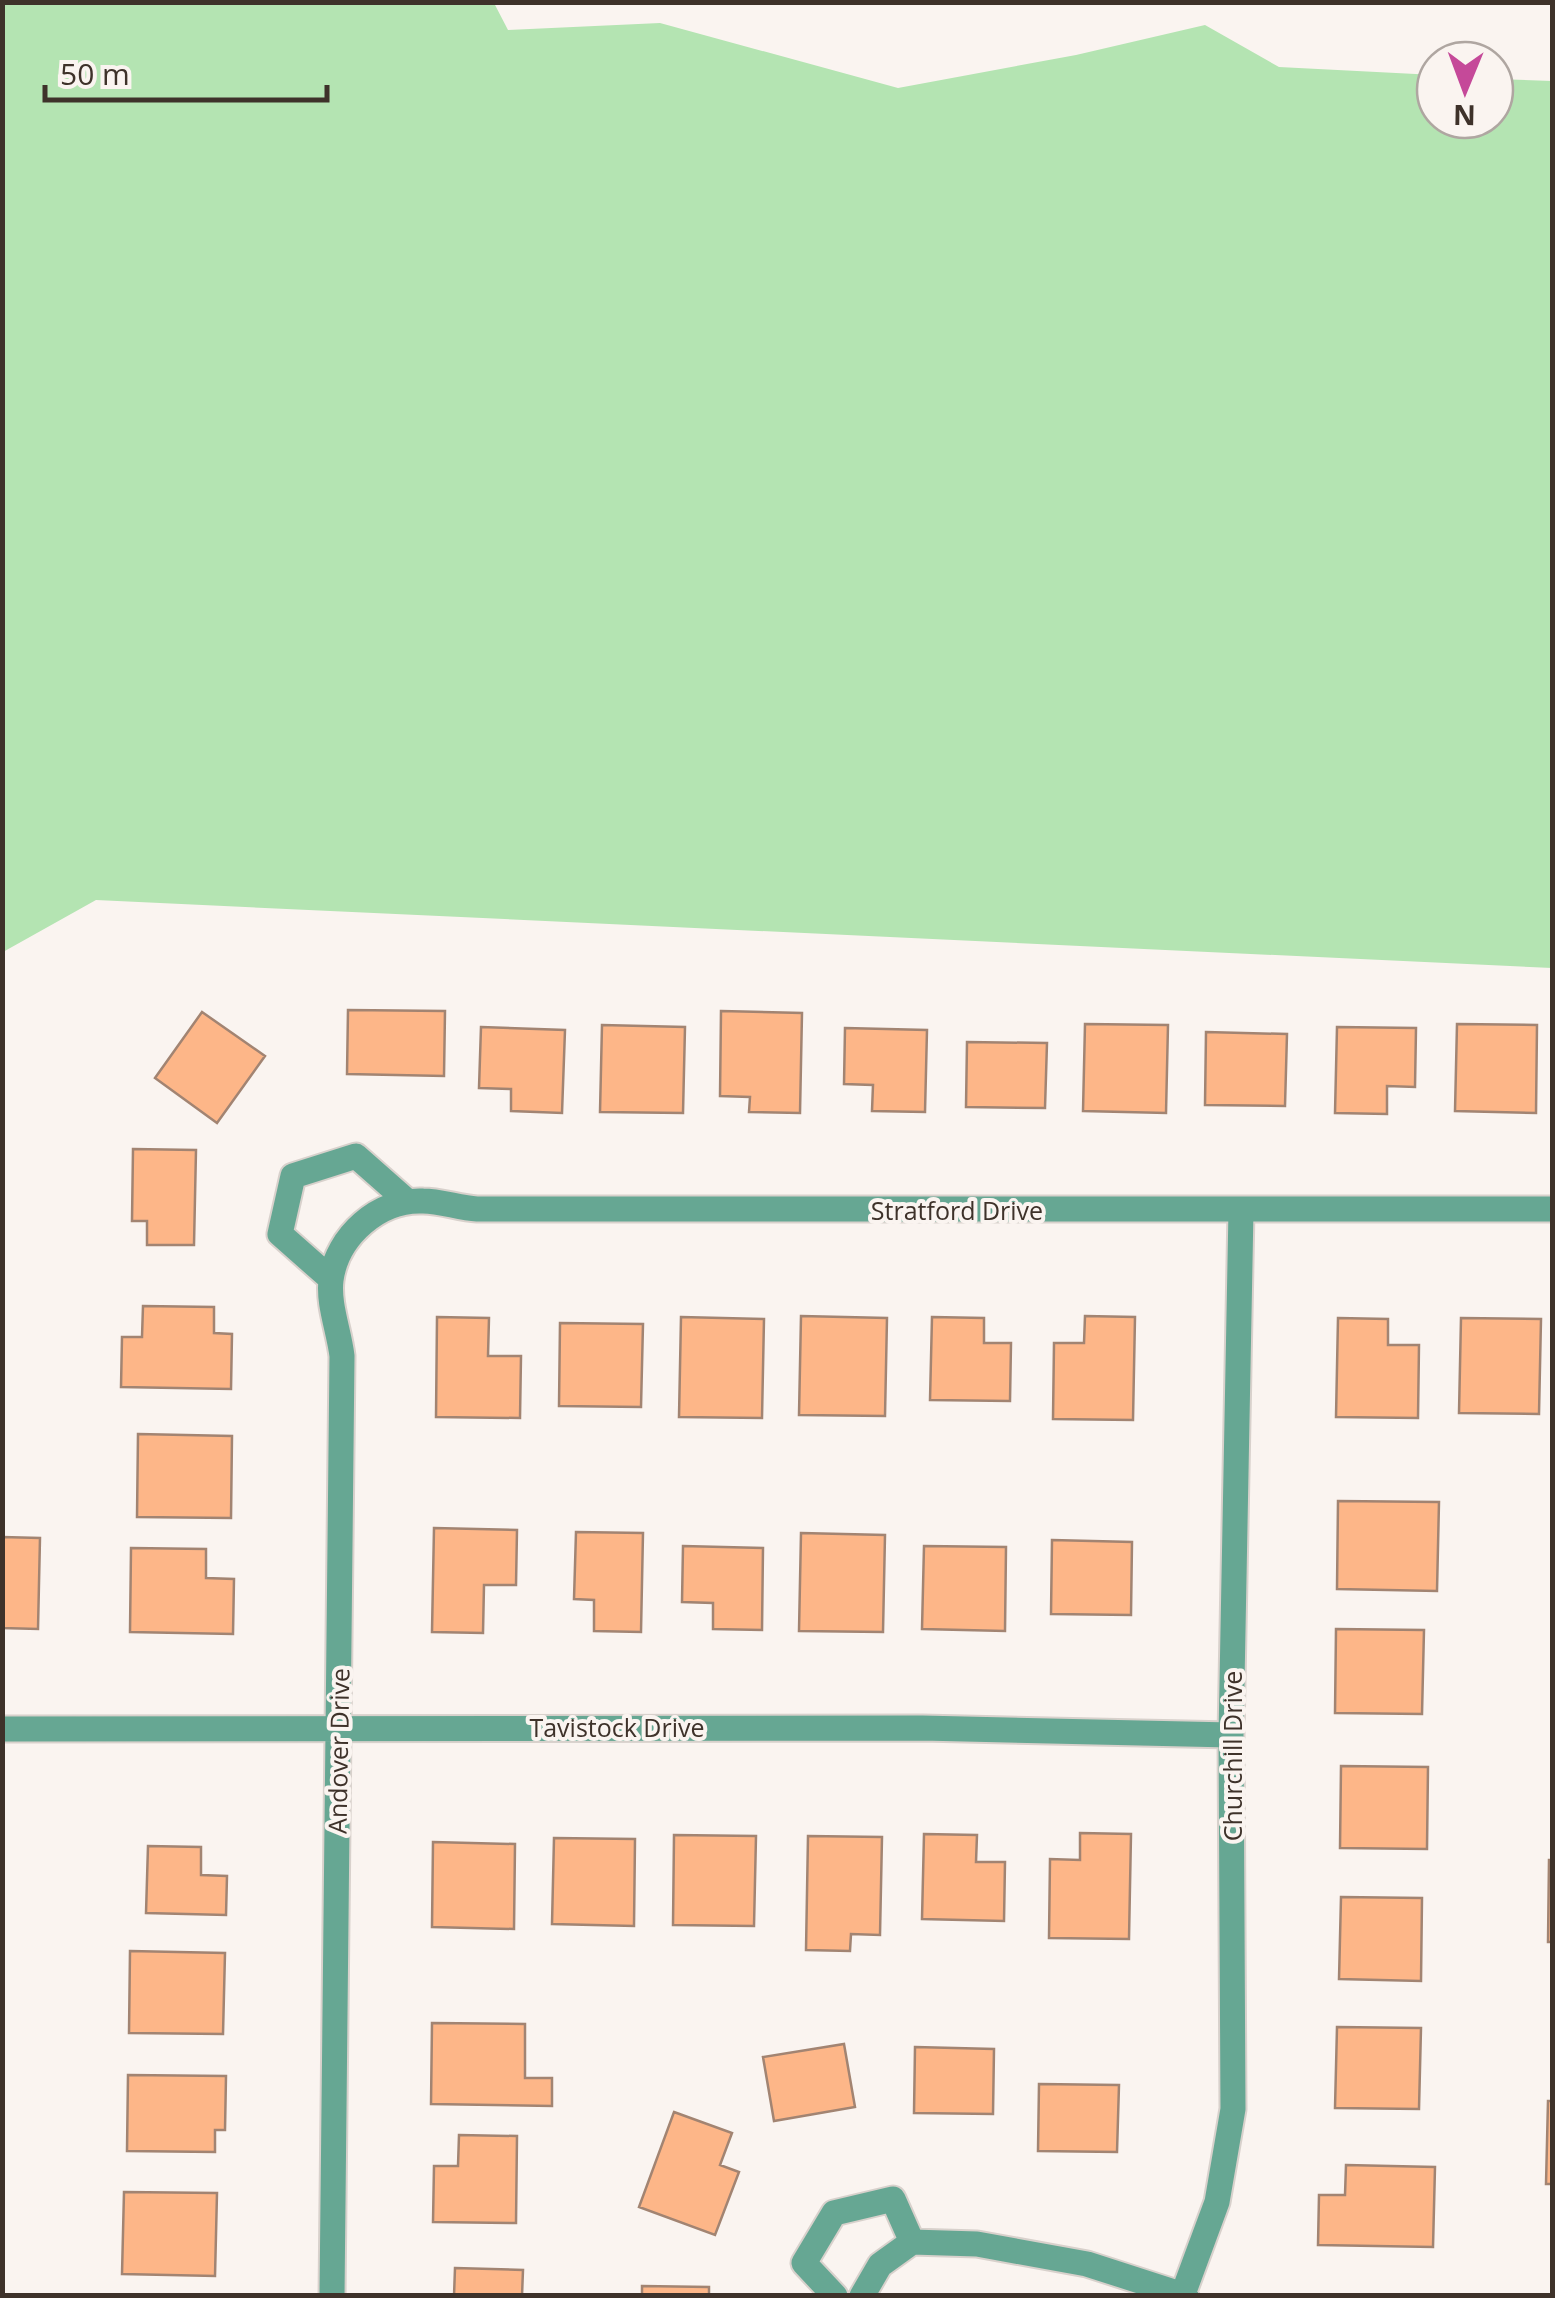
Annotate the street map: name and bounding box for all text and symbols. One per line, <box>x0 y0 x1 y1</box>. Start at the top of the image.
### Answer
scale bar <box>45 40 328 102</box>
north arrow <box>1415 40 1515 140</box>
text: 50 m <box>60 53 130 94</box>
text: N <box>1453 97 1476 135</box>
street label: Stratford Drive <box>871 1193 1043 1227</box>
street label: Andover Drive <box>320 1668 356 1834</box>
street label: Churchill Drive <box>1215 1671 1249 1841</box>
street label: Tavistock Drive <box>529 1710 705 1744</box>

